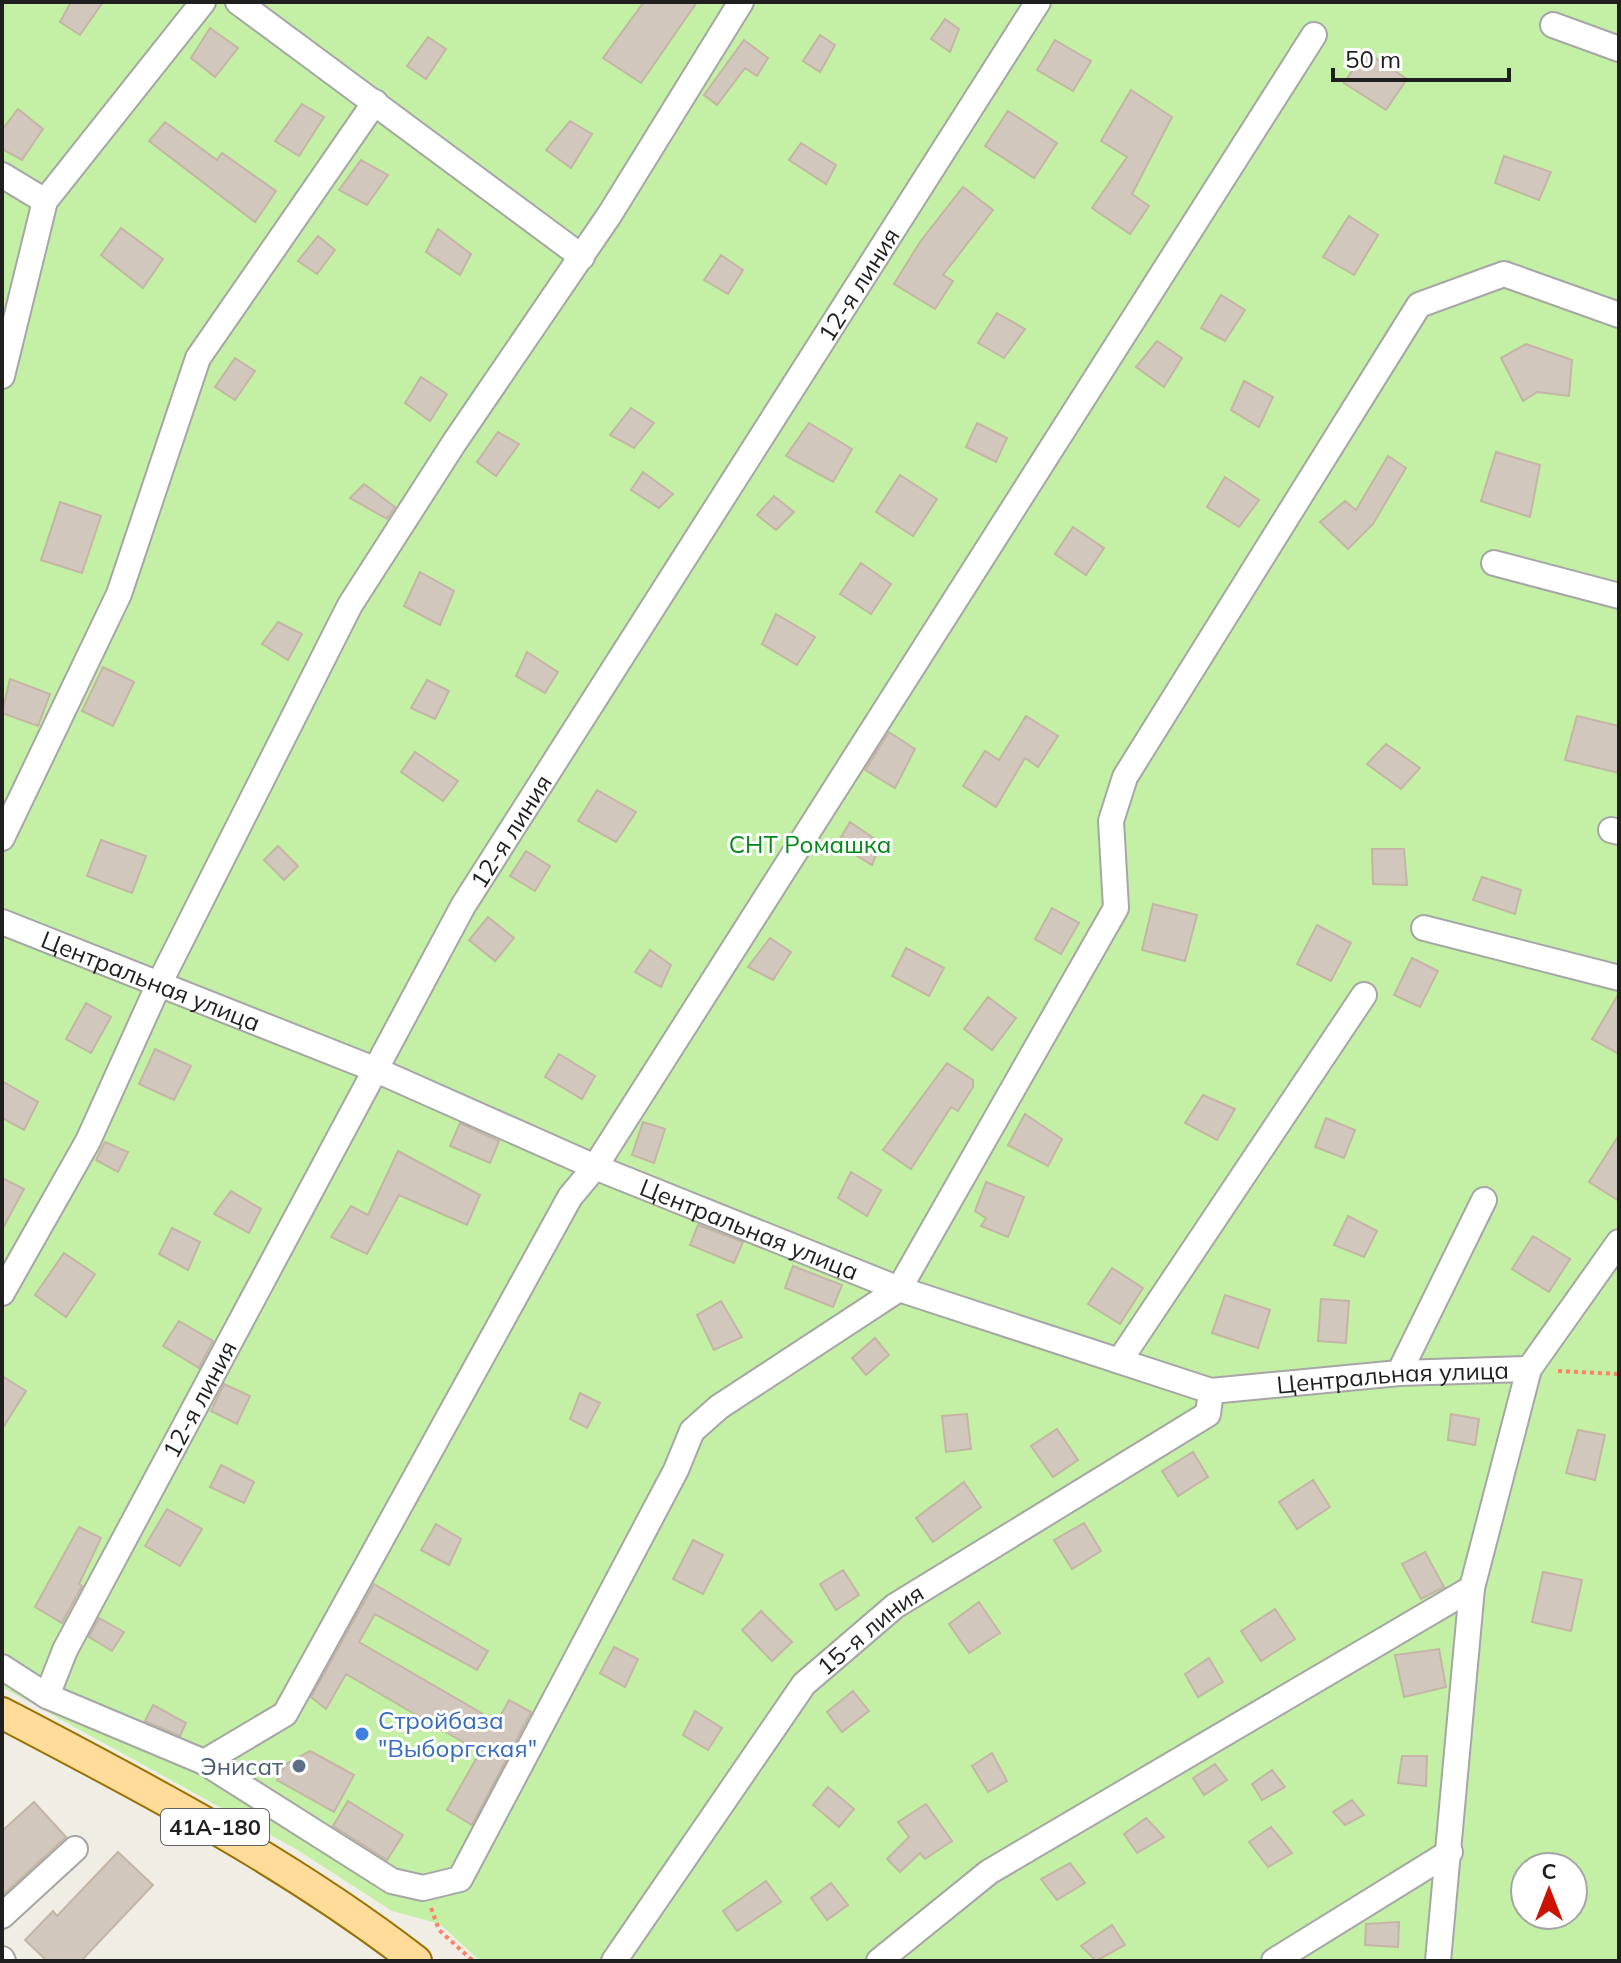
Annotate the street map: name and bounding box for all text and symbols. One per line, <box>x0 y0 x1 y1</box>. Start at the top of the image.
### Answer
scale bar <box>1333 32 1509 82</box>
text: 50 m <box>1345 44 1401 74</box>
street label: 12-я линия <box>811 222 906 347</box>
street label: 12-я линия <box>463 769 558 893</box>
park label: СНТ Ромашка <box>729 829 891 859</box>
street label: Центральная улица <box>37 924 265 1038</box>
street label: Центральная улица <box>636 1172 863 1286</box>
street label: 12-я линия <box>156 1335 243 1463</box>
street label: Центральная улица <box>1275 1355 1509 1400</box>
street label: 15-я линия <box>811 1577 929 1681</box>
place label: Стройбаза "Выборгская" <box>378 1705 537 1763</box>
marker: Стройбаза "Выборгская" <box>353 1725 371 1743</box>
place label: Энисат <box>200 1751 283 1781</box>
marker: Энисат <box>290 1757 308 1775</box>
road number: 41А-180 <box>161 1809 269 1845</box>
north arrow <box>1509 1851 1589 1931</box>
text: С <box>1541 1857 1557 1885</box>

